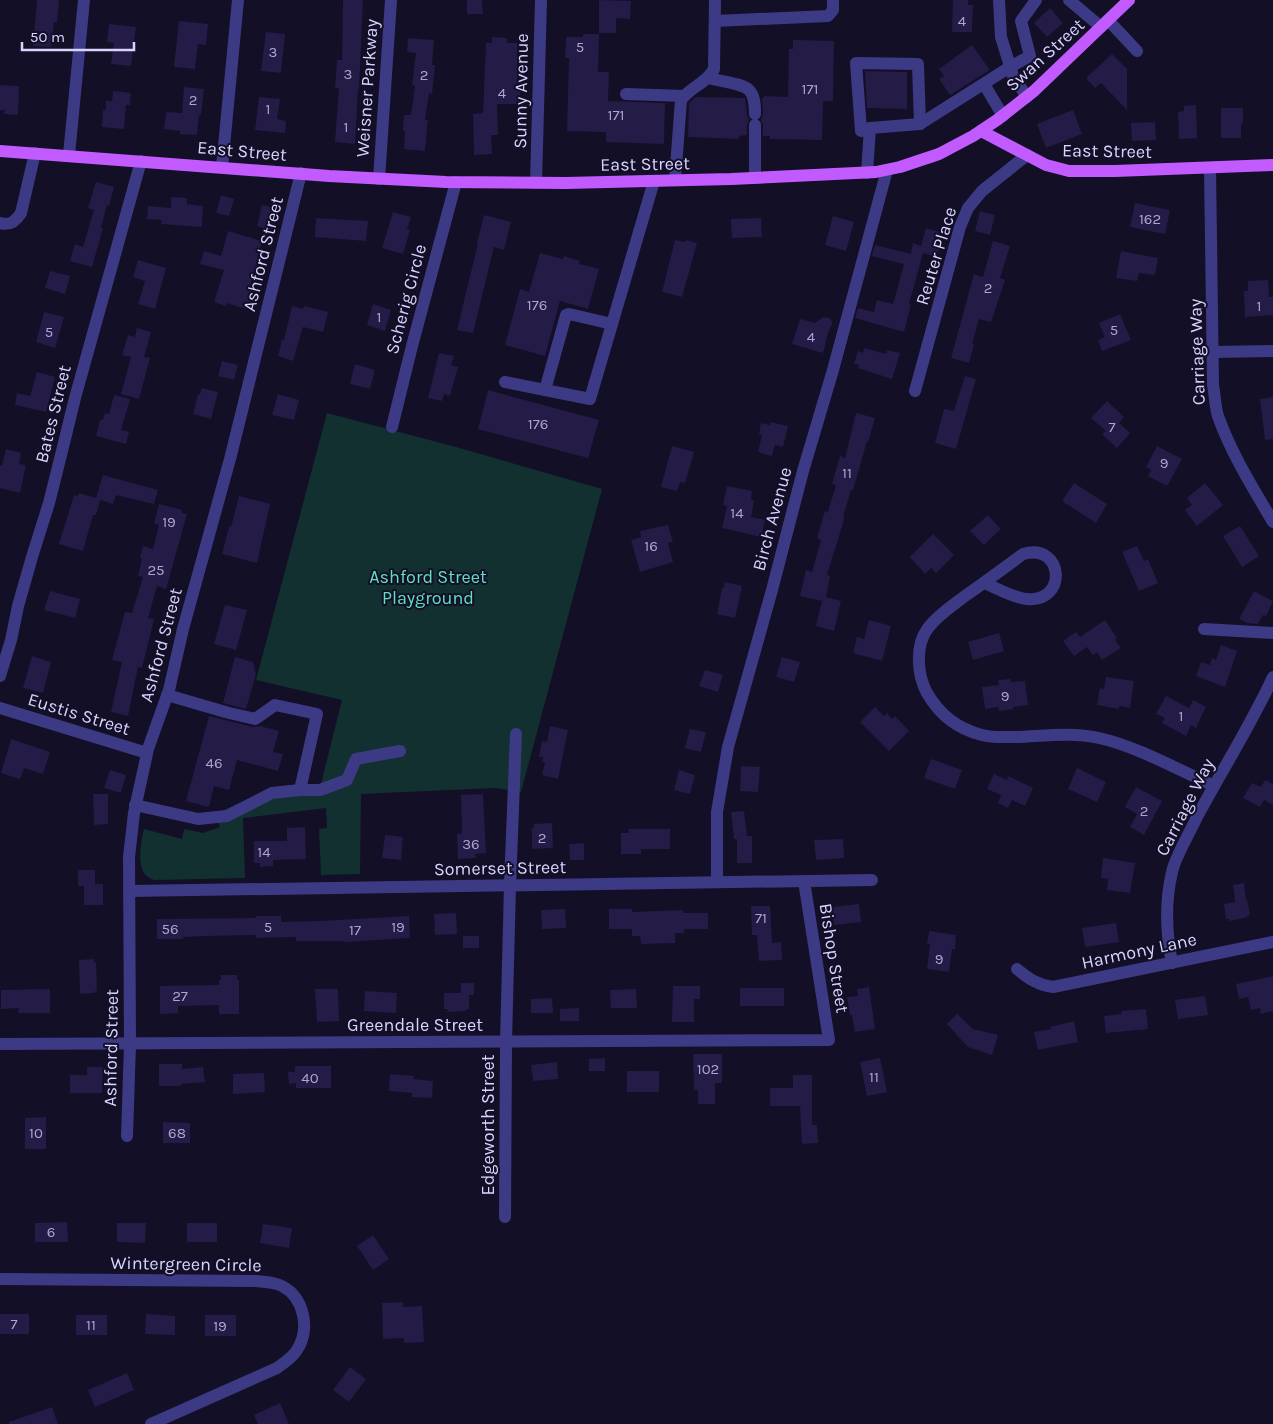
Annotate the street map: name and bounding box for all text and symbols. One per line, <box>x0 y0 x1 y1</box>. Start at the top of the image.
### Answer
house number: 4 <box>958 12 967 30</box>
street label: Swan Street <box>1001 14 1089 96</box>
street label: Weisner Parkway <box>351 18 383 158</box>
scale bar <box>22 20 135 52</box>
text: 50 m <box>30 28 65 46</box>
street label: Sunny Avenue <box>509 33 533 149</box>
house number: 5 <box>576 38 584 56</box>
house number: 3 <box>269 43 277 61</box>
house number: 3 <box>344 65 352 83</box>
house number: 2 <box>420 66 428 84</box>
house number: 171 <box>802 80 818 98</box>
house number: 4 <box>498 84 507 102</box>
house number: 2 <box>189 91 197 109</box>
house number: 1 <box>266 100 270 118</box>
house number: 171 <box>608 106 624 124</box>
house number: 1 <box>344 118 348 136</box>
street label: East Street <box>196 136 288 166</box>
street label: East Street <box>1062 139 1152 163</box>
street label: East Street <box>600 152 690 176</box>
street label: Ashford Street <box>238 194 288 314</box>
street label: Reuter Place <box>911 204 961 308</box>
house number: 162 <box>1139 210 1161 228</box>
street label: Scherig Circle <box>381 242 431 356</box>
house number: 2 <box>984 279 992 297</box>
house number: 176 <box>527 296 547 314</box>
house number: 1 <box>1257 297 1261 315</box>
street label: Carriage Way <box>1184 298 1210 406</box>
house number: 1 <box>377 308 381 326</box>
house number: 5 <box>1110 321 1118 339</box>
house number: 5 <box>45 323 53 341</box>
house number: 4 <box>807 328 816 346</box>
street label: Bates Street <box>30 362 76 465</box>
house number: 176 <box>528 415 548 433</box>
house number: 7 <box>1108 418 1116 436</box>
house number: 9 <box>1160 454 1168 472</box>
house number: 11 <box>842 464 852 482</box>
street label: Birch Avenue <box>748 465 796 573</box>
house number: 14 <box>730 504 744 522</box>
house number: 19 <box>162 513 176 531</box>
house number: 16 <box>644 537 658 555</box>
house number: 25 <box>147 561 165 579</box>
park label: Ashford Street Playground <box>369 566 487 609</box>
street label: Ashford Street <box>135 585 187 705</box>
house number: 9 <box>1001 687 1009 705</box>
street label: Eustis Street <box>25 688 133 740</box>
house number: 1 <box>1179 707 1183 725</box>
house number: 46 <box>206 754 222 772</box>
street label: Carriage Way <box>1151 754 1219 860</box>
house number: 2 <box>1140 802 1148 820</box>
house number: 2 <box>538 829 546 847</box>
house number: 36 <box>462 835 480 853</box>
house number: 14 <box>257 843 271 861</box>
street label: Somerset Street <box>434 856 567 880</box>
street label: Bishop Street <box>814 902 854 1015</box>
house number: 71 <box>755 909 767 927</box>
house number: 5 <box>264 918 272 936</box>
house number: 19 <box>391 918 405 936</box>
house number: 56 <box>161 920 179 938</box>
house number: 17 <box>349 921 361 939</box>
street label: Harmony Lane <box>1079 928 1199 974</box>
house number: 9 <box>935 950 943 968</box>
house number: 27 <box>172 987 188 1005</box>
street label: Ashford Street <box>99 989 123 1107</box>
street label: Greendale Street <box>347 1014 483 1036</box>
street label: Edgeworth Street <box>477 1054 499 1195</box>
house number: 102 <box>697 1060 719 1078</box>
house number: 11 <box>869 1068 879 1086</box>
house number: 40 <box>301 1069 319 1087</box>
house number: 10 <box>29 1124 43 1142</box>
house number: 68 <box>168 1124 186 1142</box>
house number: 6 <box>47 1223 55 1241</box>
street label: Wintergreen Circle <box>110 1252 262 1276</box>
house number: 7 <box>10 1315 18 1333</box>
house number: 11 <box>86 1316 96 1334</box>
house number: 19 <box>213 1317 227 1335</box>

